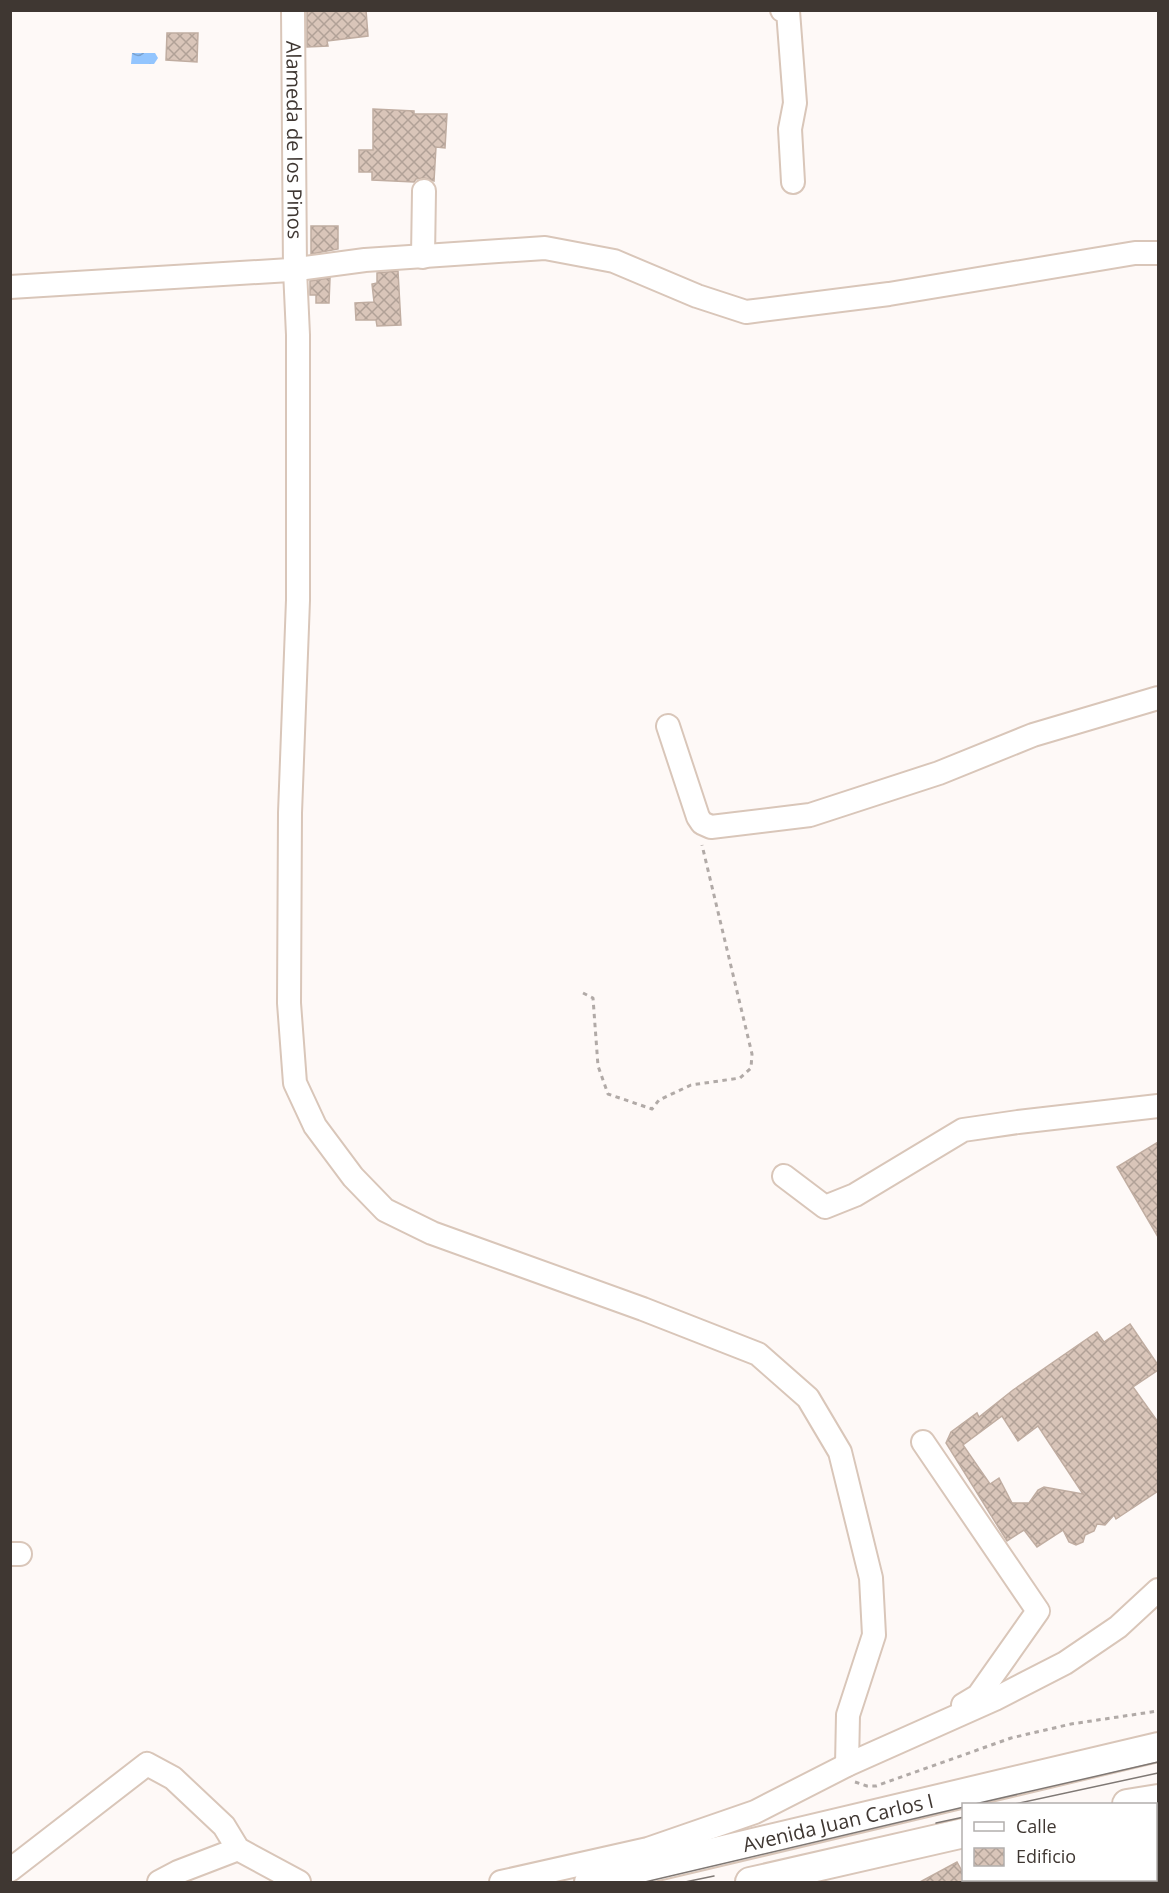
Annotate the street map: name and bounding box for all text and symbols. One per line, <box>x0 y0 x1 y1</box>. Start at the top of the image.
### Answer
street label: Alameda de los Pinos <box>280 41 309 239</box>
street label: Avenida Juan Carlos I <box>740 1787 936 1858</box>
legend <box>962 1803 1157 1881</box>
text: Calle <box>1016 1814 1057 1838</box>
text: Edificio <box>1016 1844 1076 1868</box>

